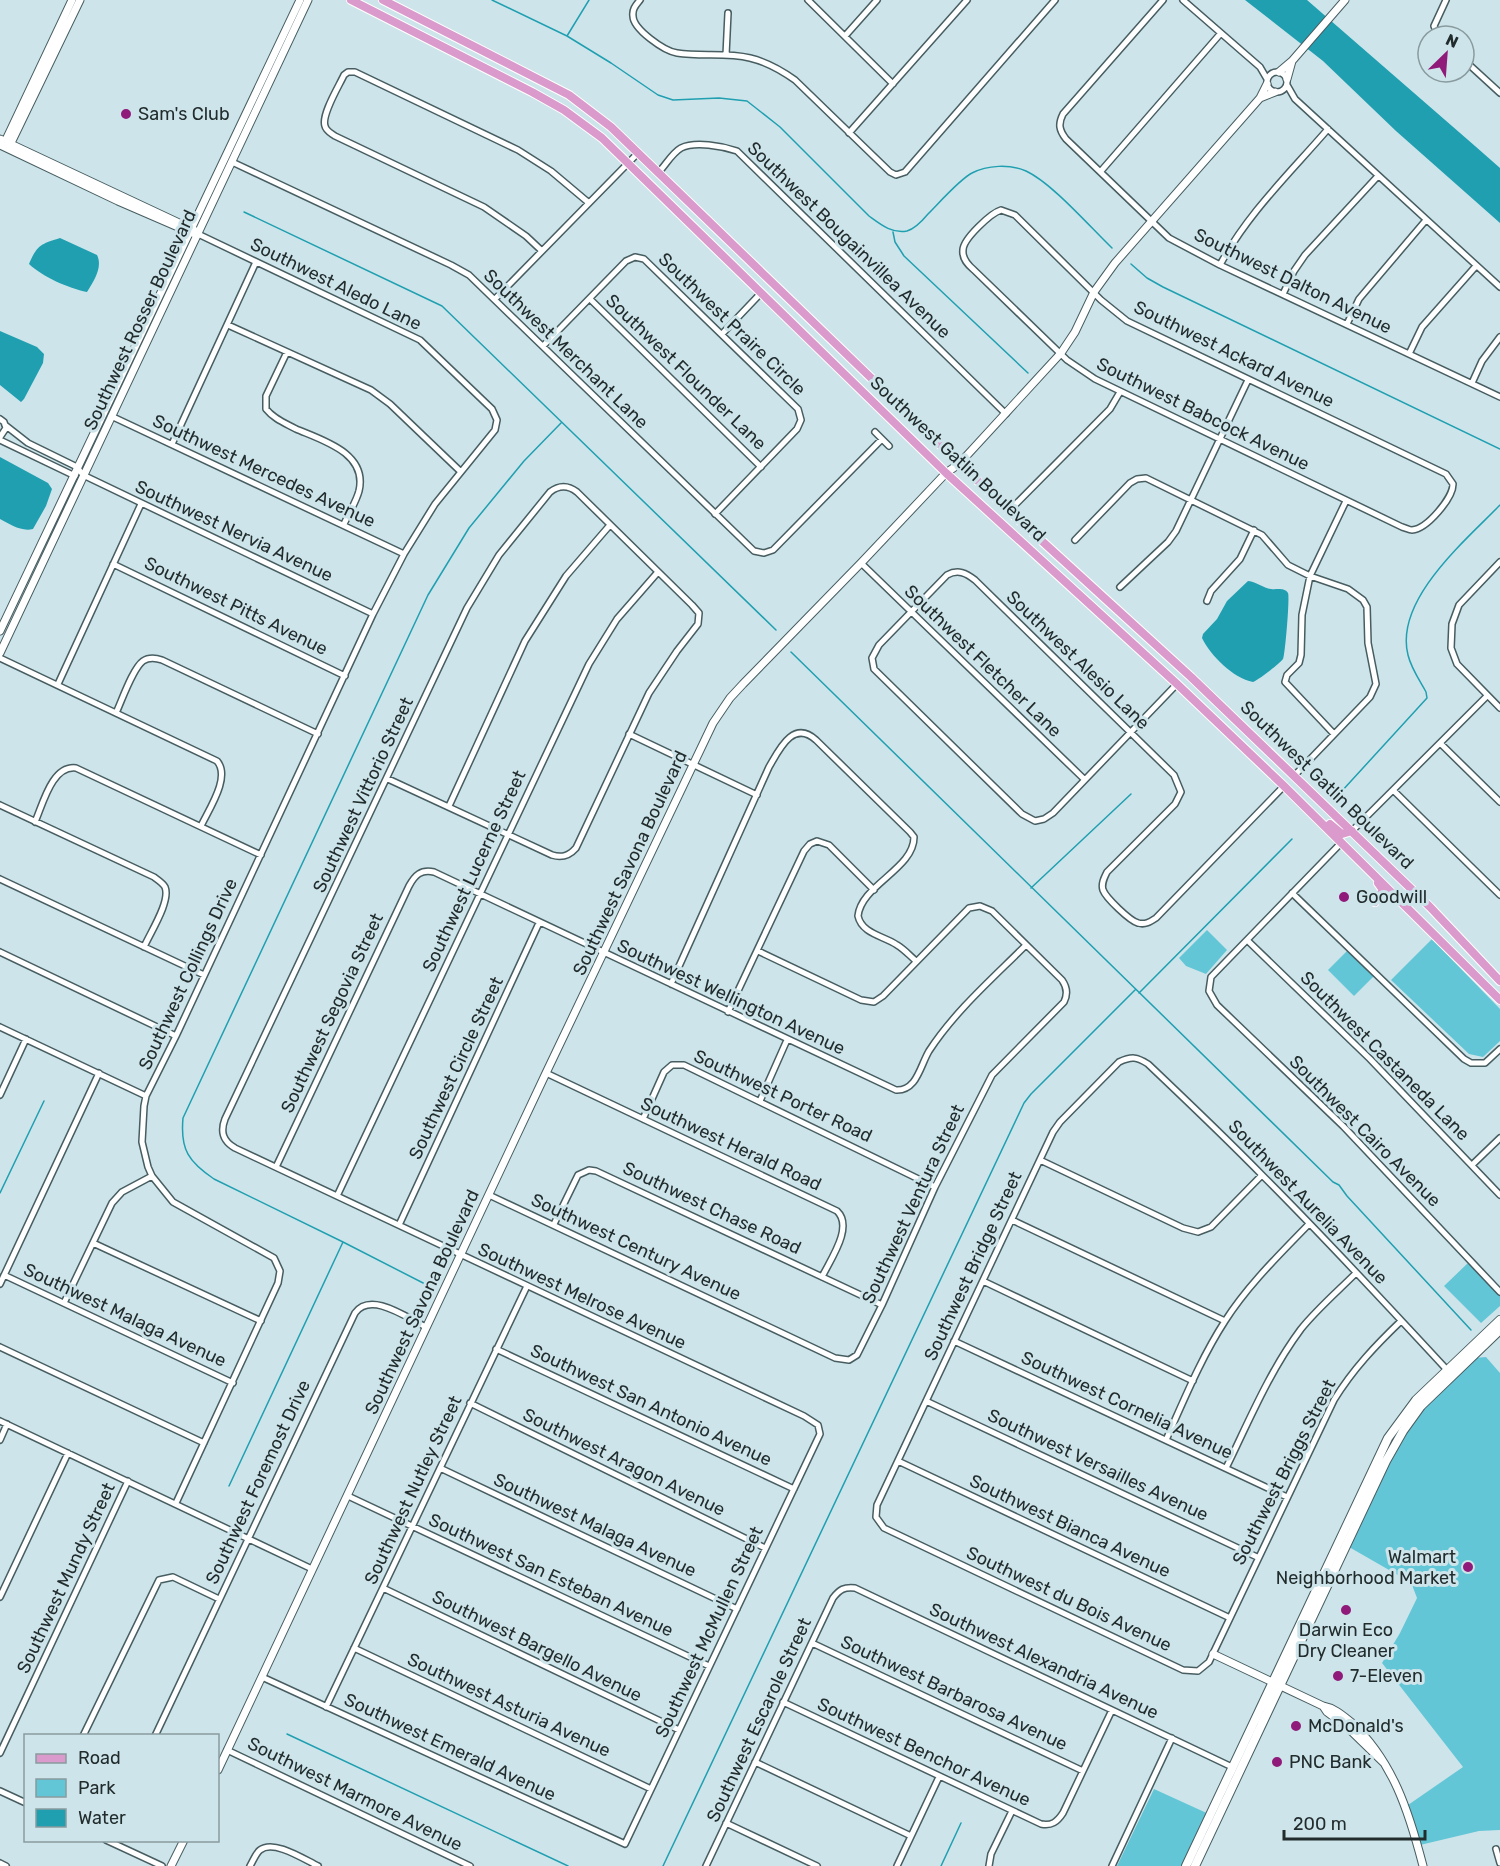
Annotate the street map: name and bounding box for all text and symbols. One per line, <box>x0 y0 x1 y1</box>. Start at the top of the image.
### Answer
north arrow <box>1416 24 1476 84</box>
text: N <box>1443 30 1461 52</box>
place label: Sam's Club <box>138 103 230 125</box>
marker: Sam's Club <box>119 107 133 121</box>
street label: Southwest Bougainvillea Avenue <box>743 137 955 343</box>
street label: Southwest Rosser Boulevard <box>79 206 201 434</box>
street label: Southwest Dalton Avenue <box>1191 224 1395 338</box>
street label: Southwest Aledo Lane <box>247 233 425 335</box>
street label: Southwest Praire Circle <box>654 248 810 400</box>
street label: Southwest Merchant Lane <box>479 265 653 433</box>
street label: Southwest Flounder Lane <box>601 289 771 455</box>
street label: Southwest Ackard Avenue <box>1130 296 1338 412</box>
street label: Southwest Babcock Avenue <box>1093 353 1313 475</box>
street label: Southwest Gatlin Boulevard <box>865 372 1051 546</box>
street label: Southwest Mercedes Avenue <box>149 410 379 532</box>
street label: Southwest Nervia Avenue <box>132 475 336 587</box>
street label: Southwest Pitts Avenue <box>141 552 331 660</box>
street label: Southwest Fletcher Lane <box>900 580 1066 742</box>
street label: Southwest Alesio Lane <box>1002 586 1154 734</box>
street label: Southwest Vittorio Street <box>308 694 418 896</box>
street label: Southwest Gatlin Boulevard <box>1236 696 1418 874</box>
street label: Southwest Savona Boulevard <box>568 747 692 979</box>
street label: Southwest Lucerne Street <box>418 767 530 975</box>
street label: Southwest Collings Drive <box>134 875 242 1073</box>
place label: Goodwill <box>1356 886 1427 908</box>
marker: Goodwill <box>1337 890 1351 904</box>
street label: Southwest Segovia Street <box>276 910 388 1116</box>
street label: Southwest Wellington Avenue <box>614 934 848 1060</box>
street label: Southwest Castaneda Lane <box>1296 967 1474 1145</box>
street label: Southwest Circle Street <box>404 973 508 1163</box>
street label: Southwest Porter Road <box>690 1045 876 1147</box>
street label: Southwest Cairo Avenue <box>1285 1051 1445 1211</box>
street label: Southwest Herald Road <box>637 1092 825 1196</box>
street label: Southwest Ventura Street <box>857 1101 969 1307</box>
street label: Southwest Aurelia Avenue <box>1224 1115 1392 1289</box>
street label: Southwest Chase Road <box>619 1157 805 1259</box>
street label: Southwest Bridge Street <box>919 1168 1027 1364</box>
street label: Southwest Savona Boulevard <box>360 1186 484 1418</box>
street label: Southwest Century Avenue <box>528 1189 744 1305</box>
street label: Southwest Melrose Avenue <box>474 1238 690 1354</box>
street label: Southwest Malaga Avenue <box>20 1258 230 1372</box>
street label: Southwest San Antonio Avenue <box>527 1339 775 1471</box>
street label: Southwest Cornelia Avenue <box>1018 1346 1236 1464</box>
street label: Southwest Briggs Street <box>1228 1375 1340 1569</box>
street label: Southwest Foremost Drive <box>201 1376 315 1588</box>
street label: Southwest Nutley Street <box>360 1392 466 1588</box>
street label: Southwest Aragon Avenue <box>519 1403 729 1521</box>
street label: Southwest Versailles Avenue <box>984 1404 1212 1526</box>
street label: Southwest Malaga Avenue <box>490 1468 700 1582</box>
street label: Southwest Bianca Avenue <box>966 1470 1174 1582</box>
street label: Southwest Mundy Street <box>12 1479 120 1677</box>
street label: Southwest San Esteban Avenue <box>425 1509 677 1641</box>
street label: Southwest McMullen Street <box>650 1523 768 1741</box>
street label: Southwest du Bois Avenue <box>963 1542 1175 1656</box>
place label: Walmart Neighborhood Market <box>1276 1546 1456 1589</box>
marker: Walmart Neighborhood Market <box>1461 1560 1475 1574</box>
street label: Southwest Bargello Avenue <box>429 1586 645 1706</box>
street label: Southwest Alexandria Avenue <box>926 1598 1162 1724</box>
marker: Darwin Eco Dry Cleaner <box>1339 1603 1353 1617</box>
street label: Southwest Escarole Street <box>702 1614 816 1826</box>
place label: Darwin Eco Dry Cleaner <box>1297 1619 1395 1662</box>
street label: Southwest Barbarosa Avenue <box>837 1631 1071 1755</box>
street label: Southwest Asturia Avenue <box>404 1648 614 1762</box>
place label: 7-Eleven <box>1350 1665 1423 1687</box>
marker: 7-Eleven <box>1331 1669 1345 1683</box>
street label: Southwest Emerald Avenue <box>341 1688 559 1806</box>
street label: Southwest Benchor Avenue <box>814 1693 1034 1811</box>
place label: McDonald's <box>1308 1715 1404 1737</box>
marker: McDonald's <box>1289 1719 1303 1733</box>
street label: Southwest Marmore Avenue <box>244 1732 466 1856</box>
legend <box>24 1734 219 1842</box>
text: Road <box>78 1747 121 1769</box>
place label: PNC Bank <box>1289 1751 1372 1773</box>
marker: PNC Bank <box>1270 1755 1284 1769</box>
text: Park <box>78 1777 116 1799</box>
scale bar <box>1284 1803 1425 1841</box>
text: Water <box>78 1807 126 1829</box>
text: 200 m <box>1293 1813 1347 1835</box>

